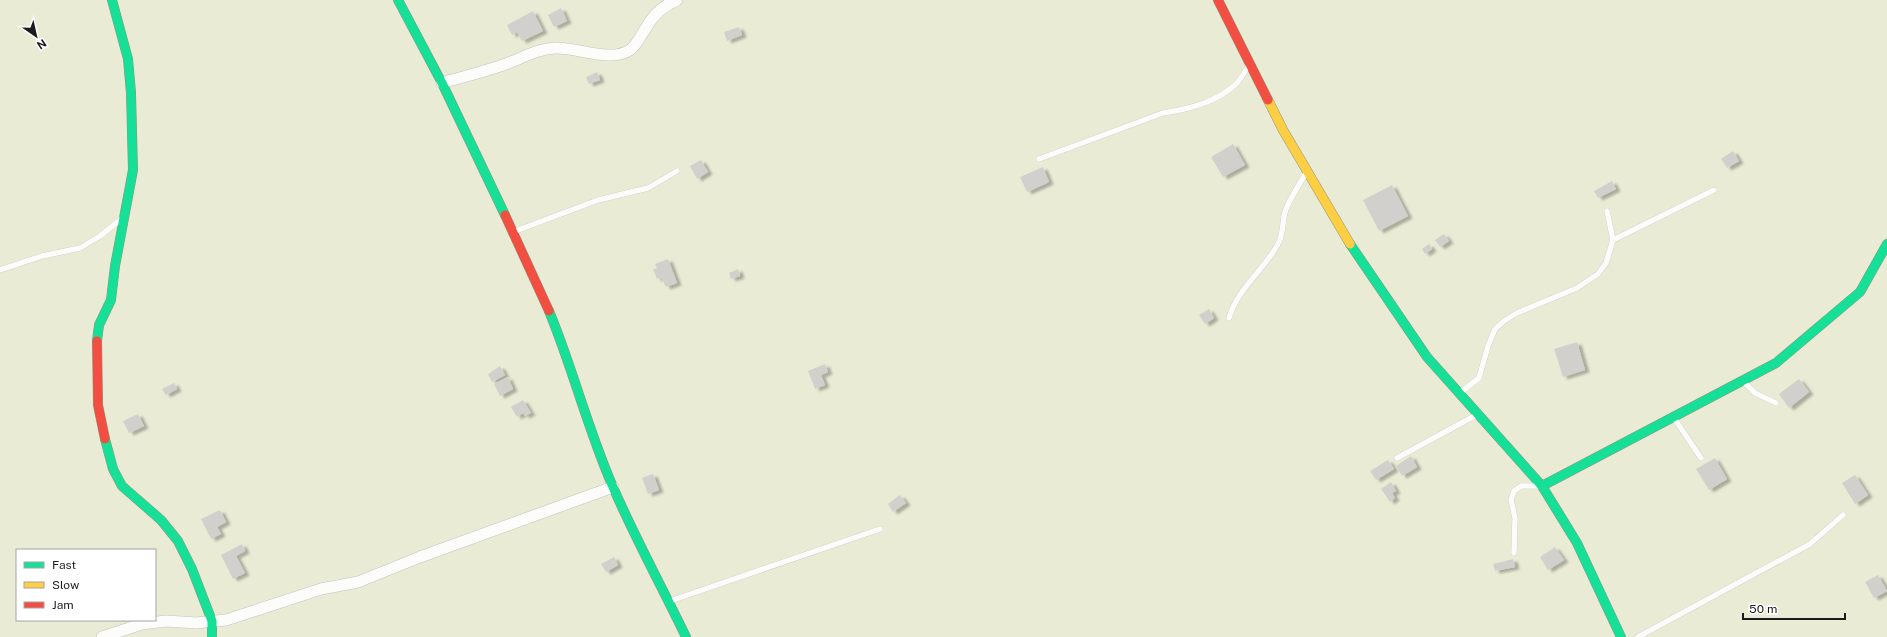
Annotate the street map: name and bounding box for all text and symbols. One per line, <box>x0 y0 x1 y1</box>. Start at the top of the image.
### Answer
north arrow <box>16 16 56 56</box>
text: N <box>35 37 49 52</box>
legend <box>16 549 156 621</box>
text: Fast <box>52 558 77 572</box>
text: Slow <box>52 578 80 592</box>
scale bar <box>1743 595 1845 621</box>
text: Jam <box>52 598 74 612</box>
text: 50 m <box>1749 602 1777 616</box>

